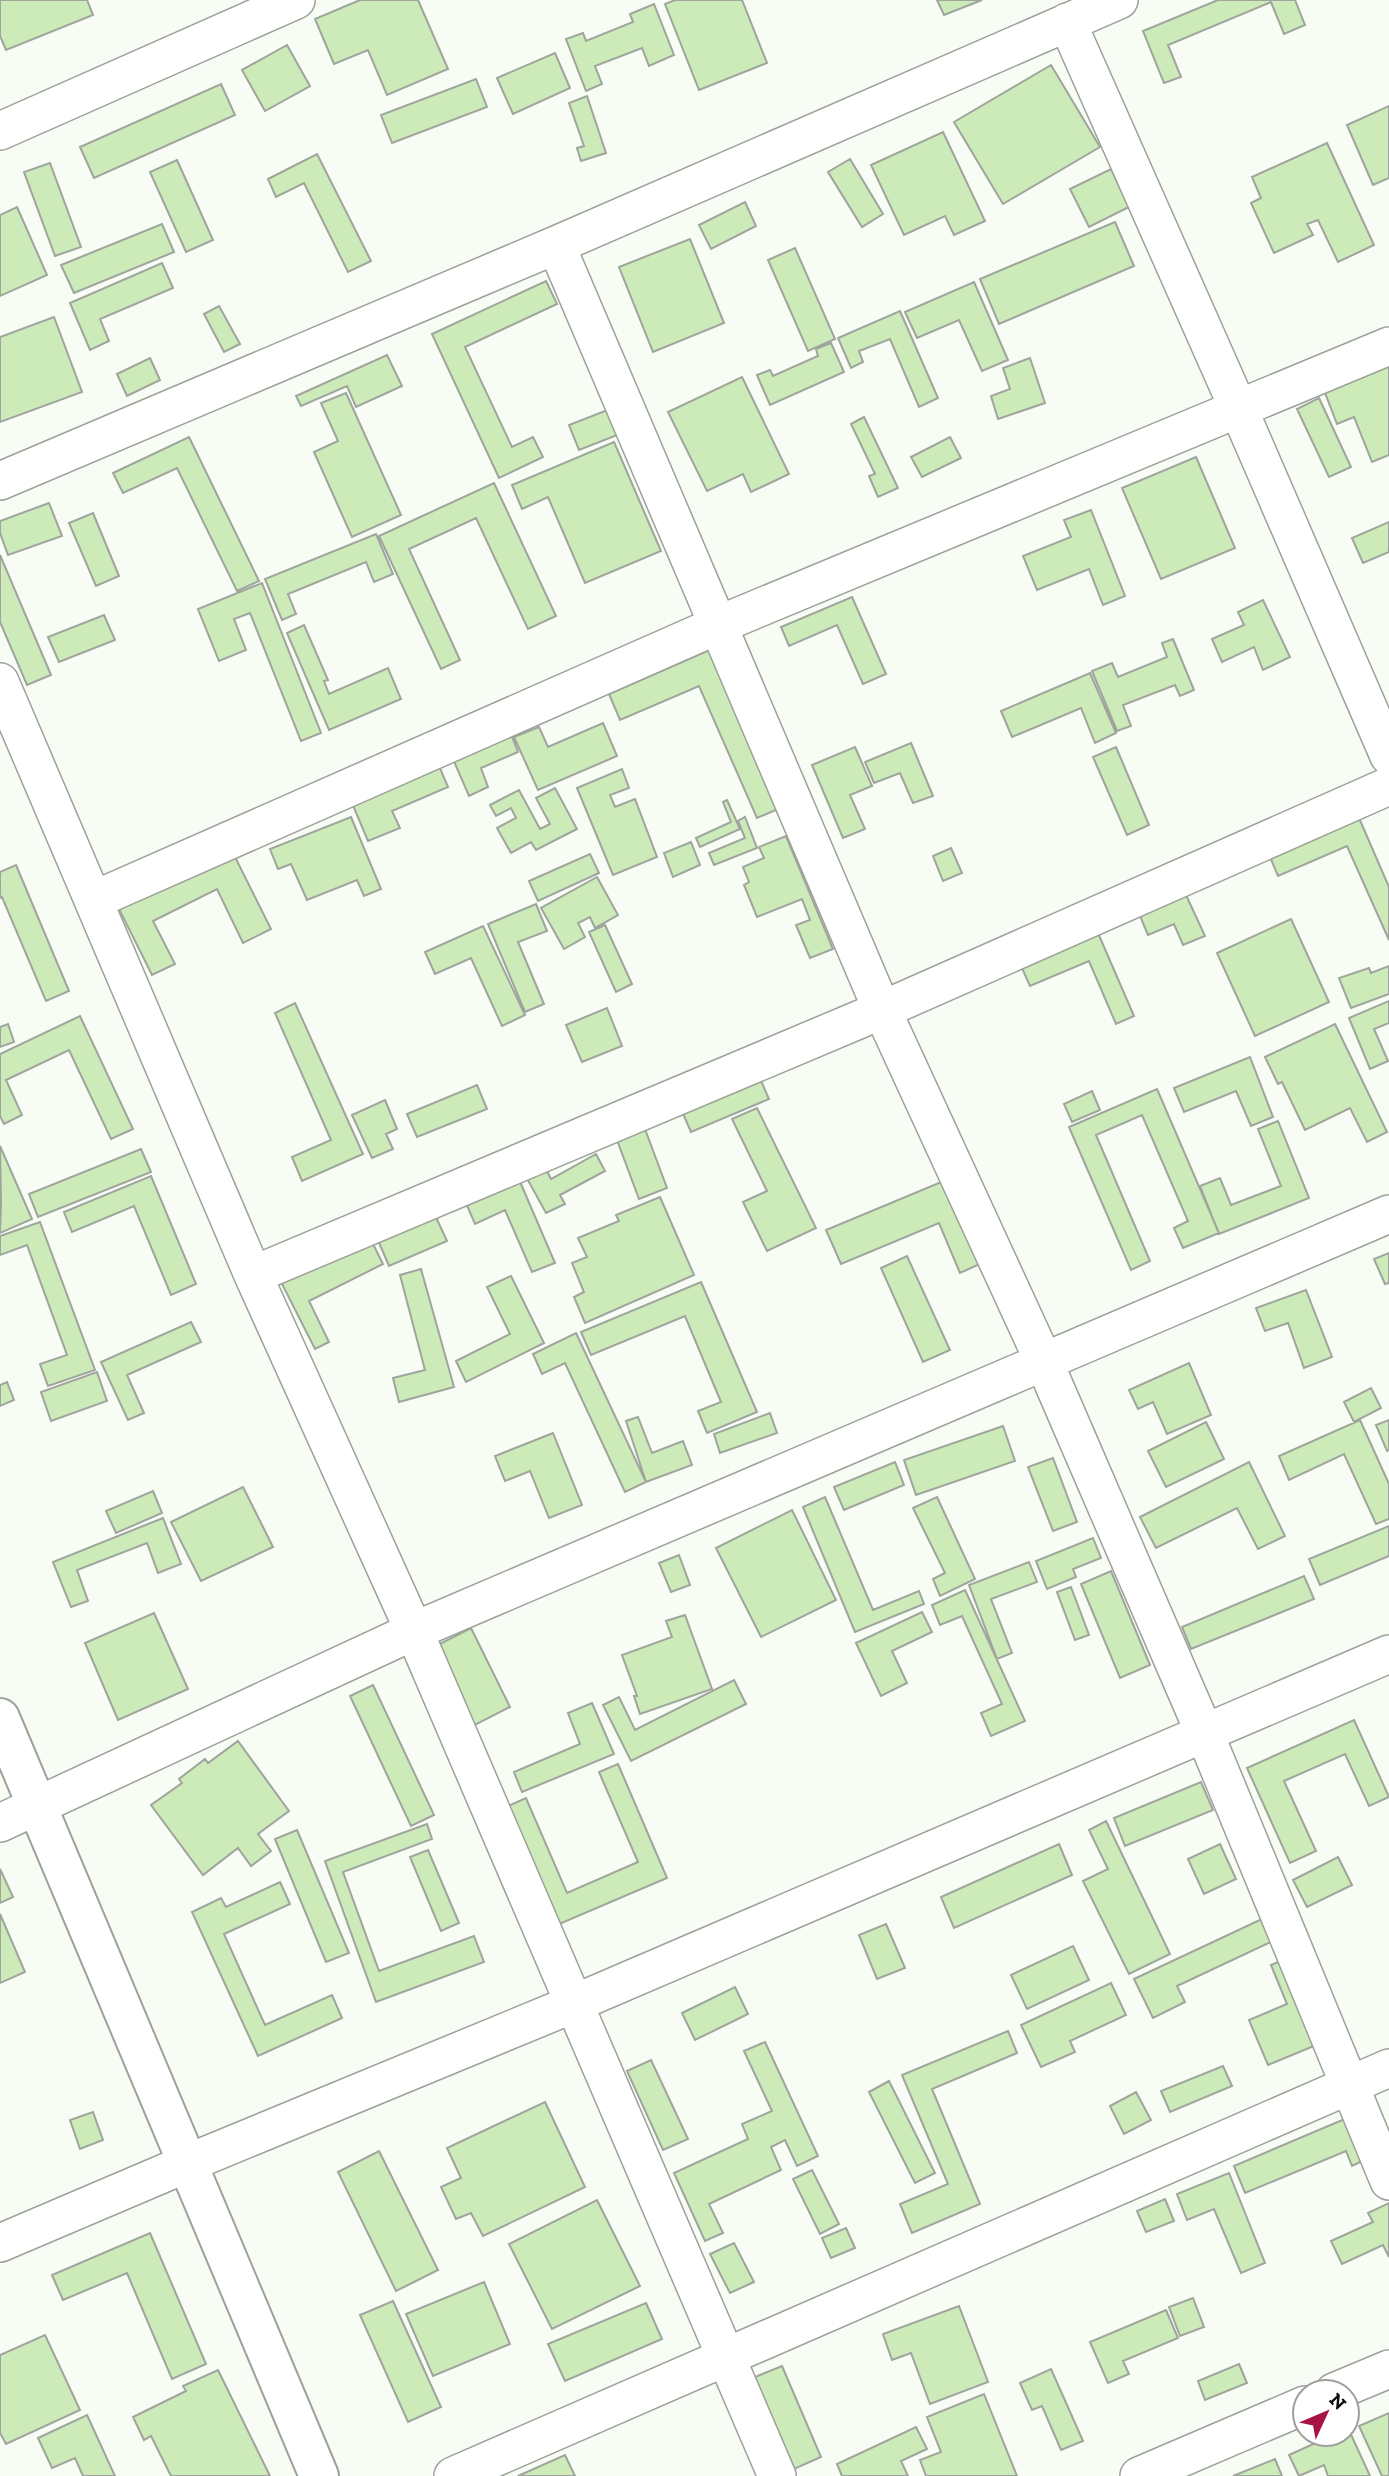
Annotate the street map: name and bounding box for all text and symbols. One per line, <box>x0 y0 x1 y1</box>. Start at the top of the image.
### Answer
north arrow <box>1291 2378 1361 2448</box>
text: N <box>1325 2388 1351 2415</box>

